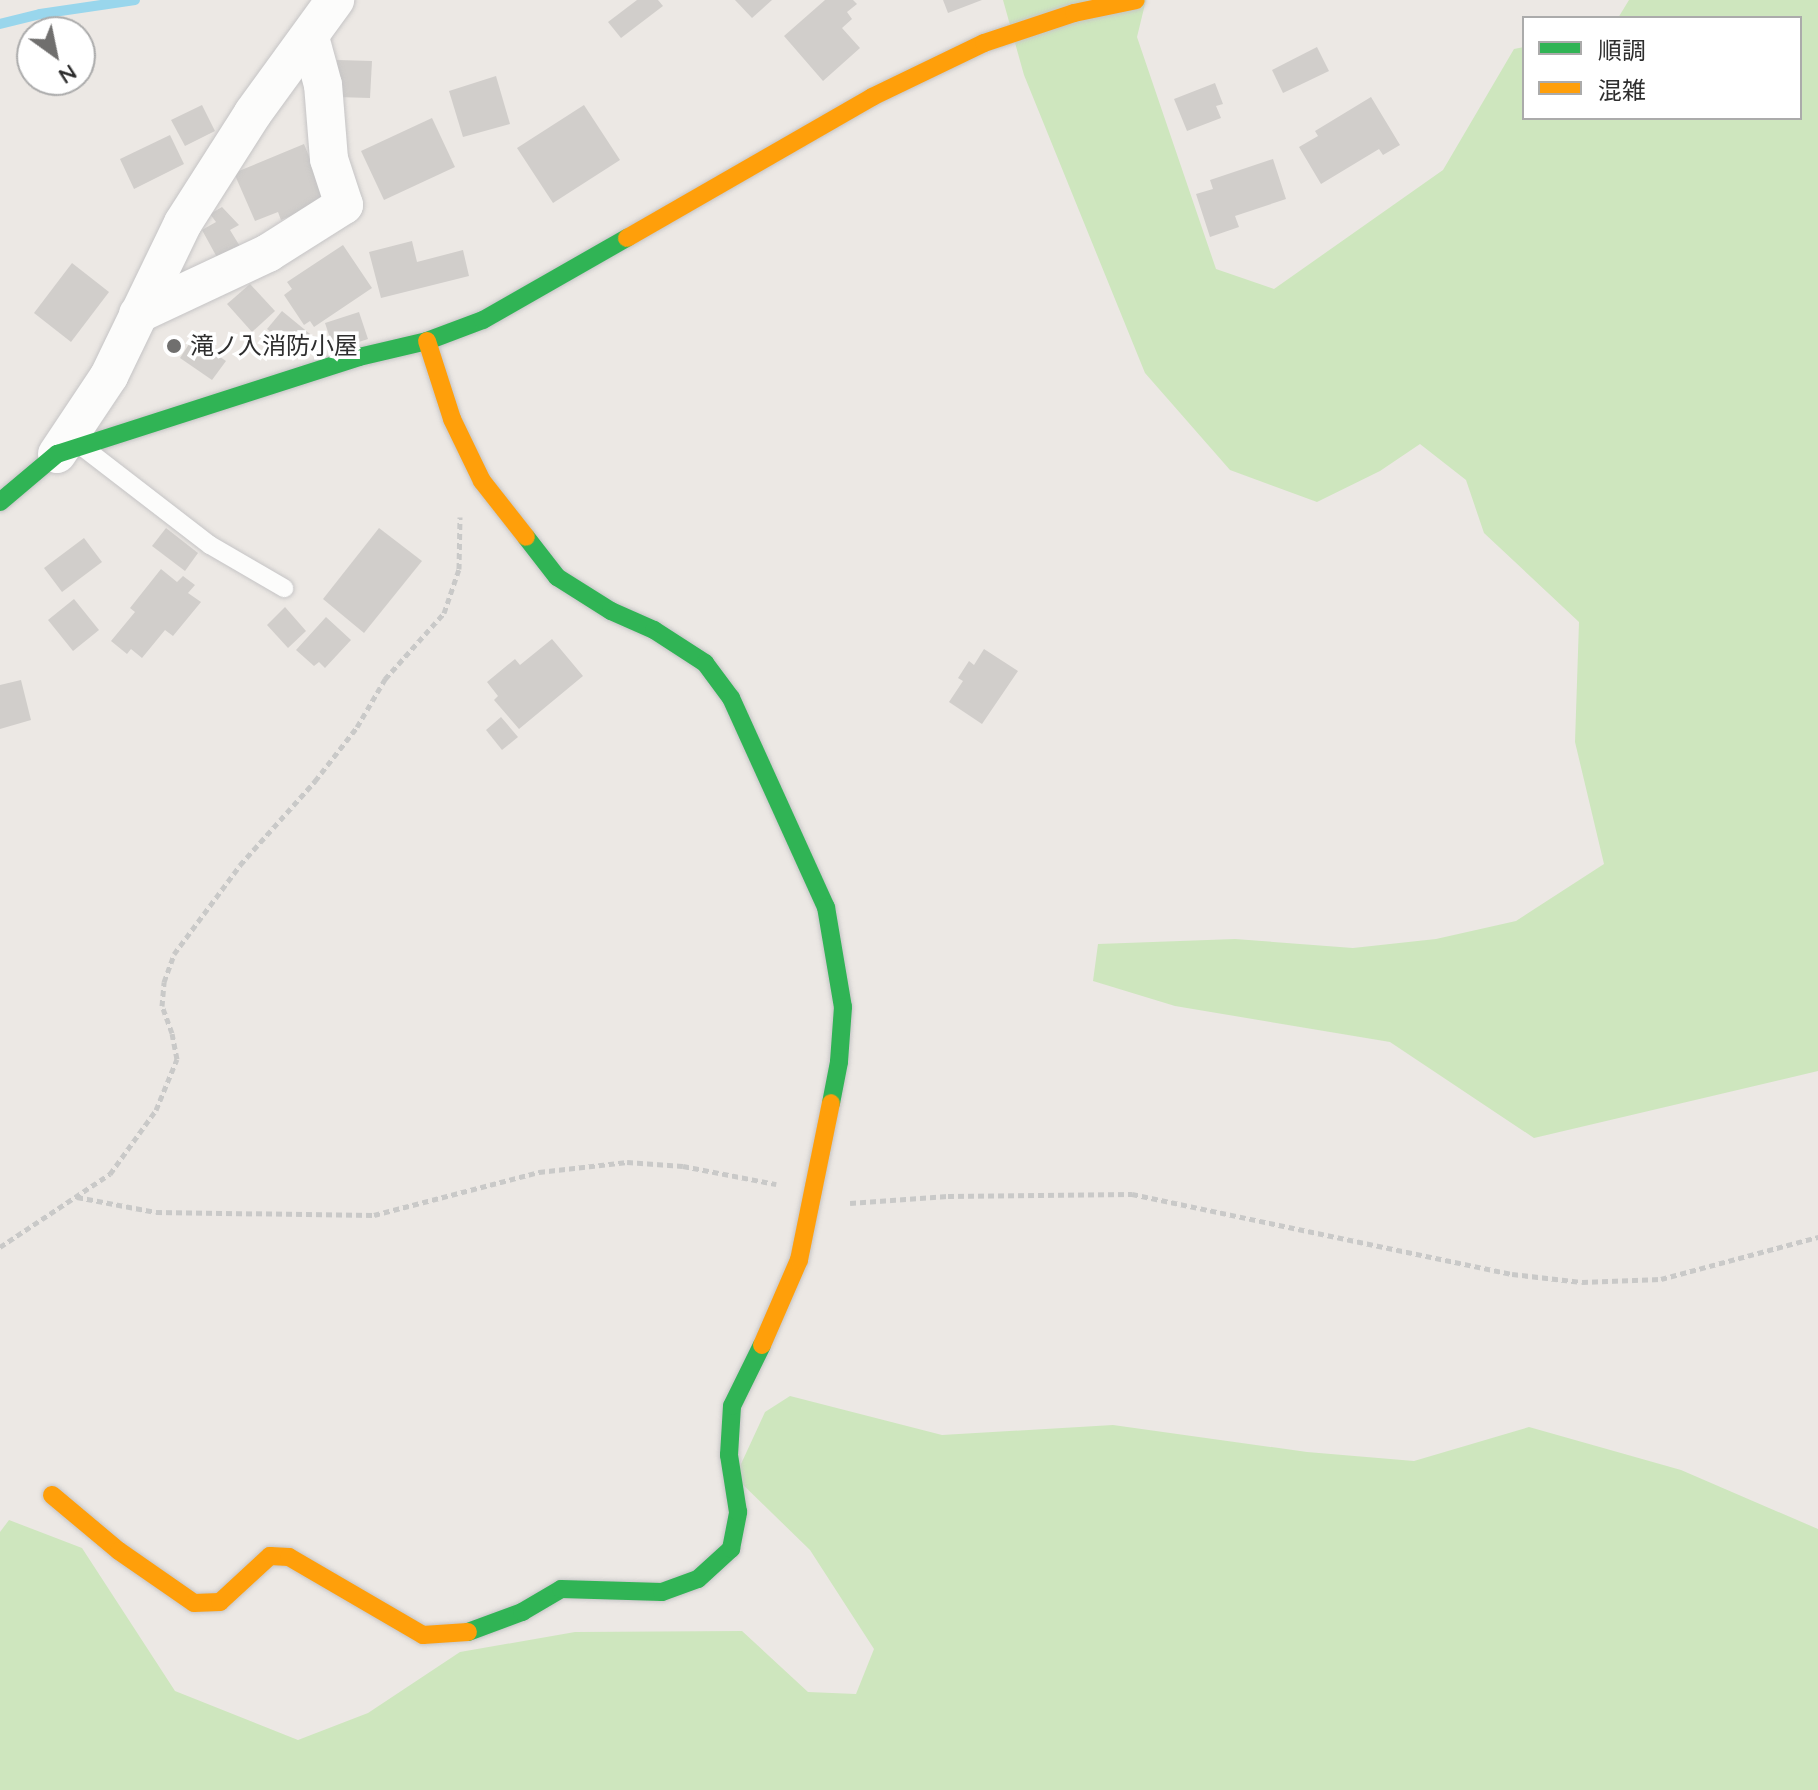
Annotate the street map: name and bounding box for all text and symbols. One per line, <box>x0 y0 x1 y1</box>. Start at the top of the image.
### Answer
north arrow <box>16 16 96 96</box>
legend <box>1522 16 1802 120</box>
text: 順調 <box>1598 35 1646 65</box>
text: N <box>54 58 82 91</box>
text: 混雑 <box>1598 75 1646 105</box>
place label: 滝ノ入消防小屋 <box>190 332 358 360</box>
marker: 滝ノ入消防小屋 <box>165 337 183 355</box>

